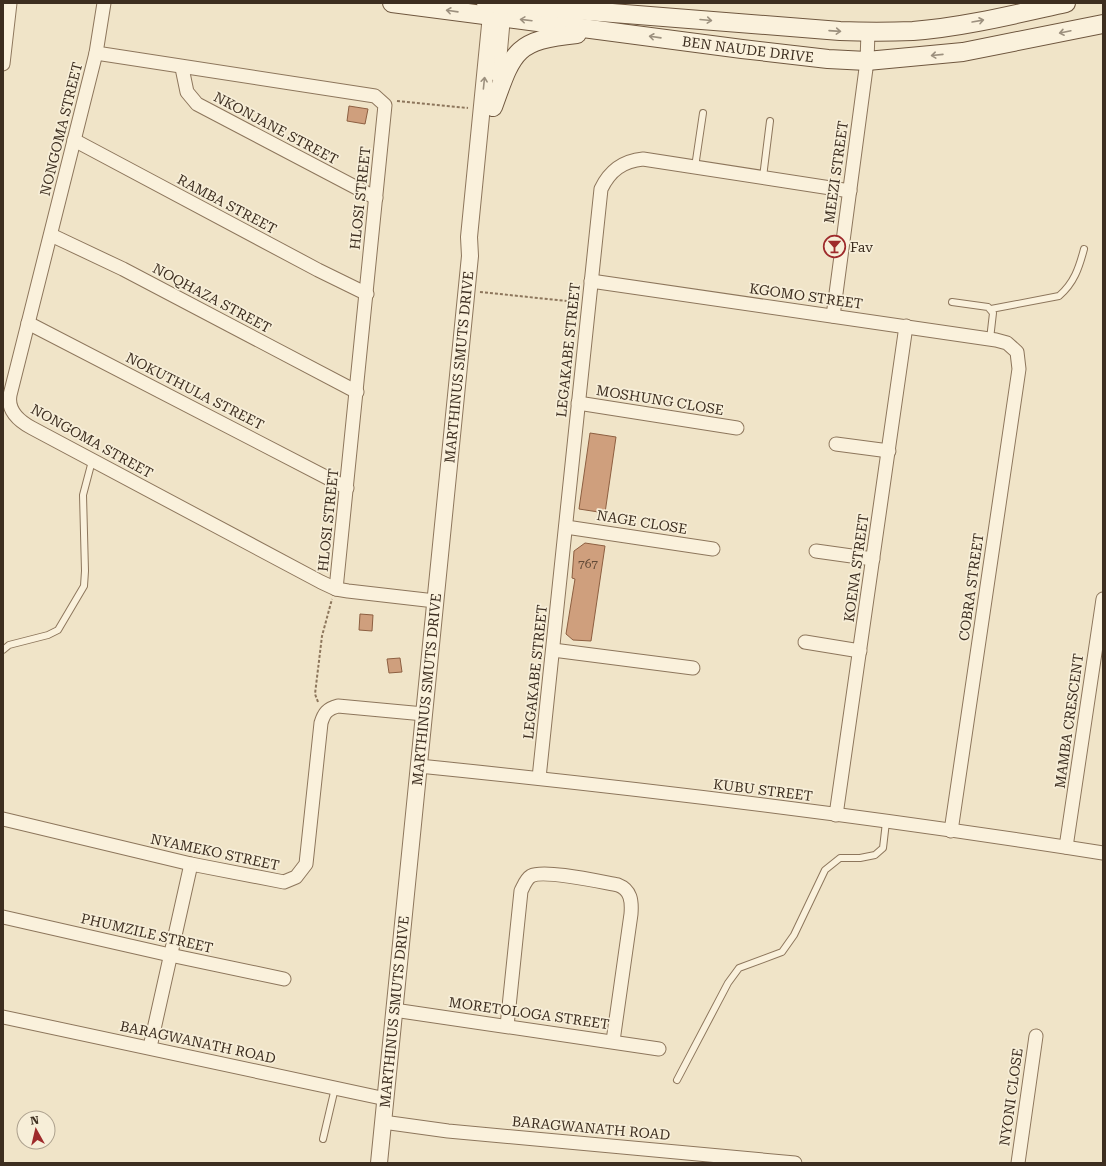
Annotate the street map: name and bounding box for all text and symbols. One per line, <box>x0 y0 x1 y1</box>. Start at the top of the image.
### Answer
one-way arrow <box>446 7 459 15</box>
one-way arrow <box>520 17 533 24</box>
one-way arrow <box>699 17 712 24</box>
one-way arrow <box>971 17 984 25</box>
one-way arrow <box>828 27 841 34</box>
one-way arrow <box>1059 28 1072 36</box>
one-way arrow <box>649 33 662 41</box>
street label: BEN NAUDE DRIVE <box>681 33 815 65</box>
one-way arrow <box>931 51 944 59</box>
street label: NONGOMA STREET <box>37 61 85 197</box>
one-way arrow <box>481 77 488 90</box>
street label: NKONJANE STREET <box>211 88 341 168</box>
street label: MEEZI STREET <box>821 120 851 224</box>
street label: HLOSI STREET <box>347 146 373 250</box>
street label: RAMBA STREET <box>175 171 279 237</box>
bar icon: Fav <box>822 234 848 260</box>
place label: Fav <box>850 239 874 255</box>
street label: NOQHAZA STREET <box>150 260 274 336</box>
street label: MARTHINUS SMUTS DRIVE <box>441 270 476 464</box>
street label: KGOMO STREET <box>748 280 864 312</box>
street label: LEGAKABE STREET <box>553 282 583 418</box>
street label: NOKUTHULA STREET <box>123 349 267 433</box>
street label: MOSHUNG CLOSE <box>595 382 725 418</box>
street label: NONGOMA STREET <box>28 401 156 481</box>
street label: HLOSI STREET <box>315 468 341 572</box>
street label: NAGE CLOSE <box>596 507 688 537</box>
street label: KOENA STREET <box>841 513 871 623</box>
street label: COBRA STREET <box>956 532 986 642</box>
house number: 767 <box>578 557 598 571</box>
street label: MARTHINUS SMUTS DRIVE <box>409 593 444 786</box>
street label: LEGAKABE STREET <box>520 604 550 740</box>
street label: MAMBA CRESCENT <box>1052 653 1086 789</box>
street label: KUBU STREET <box>712 776 814 804</box>
street label: NYAMEKO STREET <box>149 831 281 873</box>
street label: PHUMZILE STREET <box>79 910 215 956</box>
street label: MARTHINUS SMUTS DRIVE <box>377 915 412 1109</box>
street label: MORETOLOGA STREET <box>448 994 610 1032</box>
street label: BARAGWANATH ROAD <box>119 1018 278 1066</box>
street label: NYONI CLOSE <box>996 1047 1026 1147</box>
north arrow <box>16 1110 56 1150</box>
text: N <box>30 1113 40 1128</box>
street label: BARAGWANATH ROAD <box>511 1113 671 1143</box>

